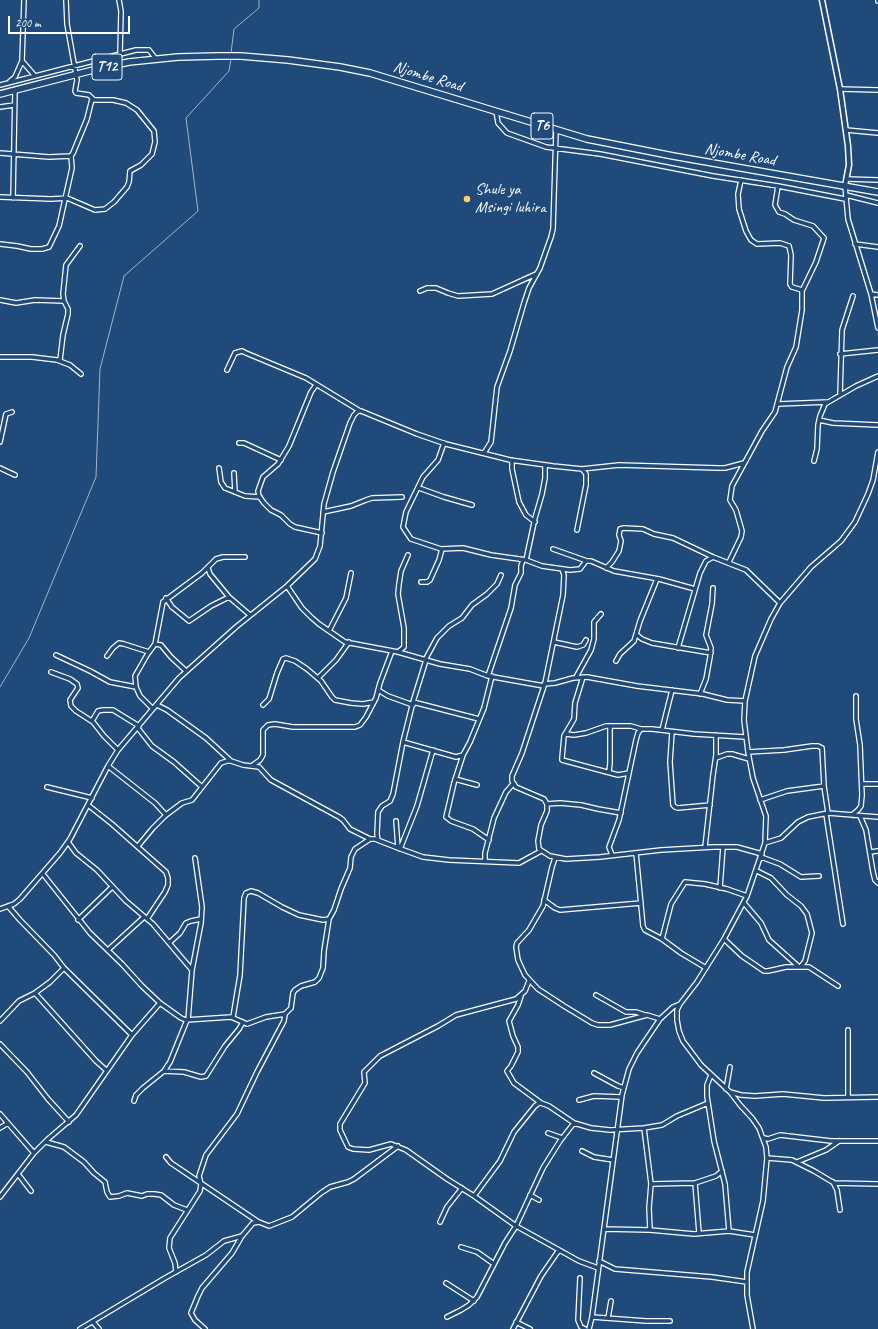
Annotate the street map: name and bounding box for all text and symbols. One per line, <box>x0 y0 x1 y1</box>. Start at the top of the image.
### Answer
scale bar <box>10 8 132 34</box>
text: 200 m <box>15 15 41 31</box>
road number: T12 <box>92 54 122 80</box>
street label: Njombe Road <box>391 57 465 97</box>
road number: T6 <box>531 113 553 139</box>
street label: Njombe Road <box>703 139 777 171</box>
place label: Shule ya Msingi luhira <box>475 180 546 218</box>
marker: Shule ya Msingi luhira <box>462 194 472 204</box>

